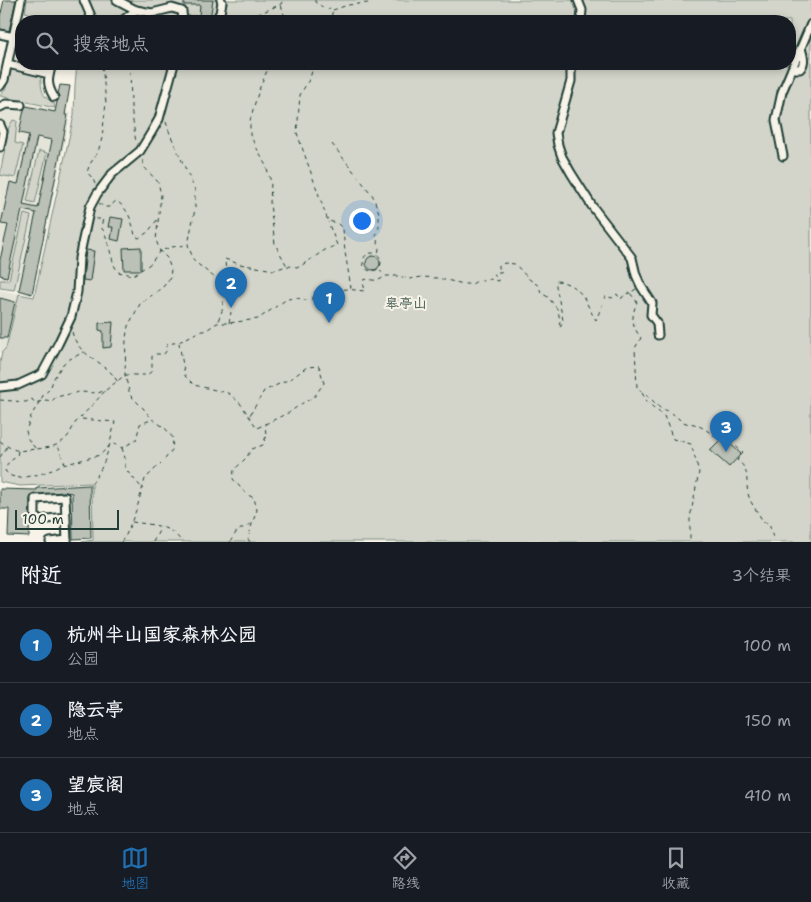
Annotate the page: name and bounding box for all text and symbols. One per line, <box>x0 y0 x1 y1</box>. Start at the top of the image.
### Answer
search box <box>15 15 796 70</box>
icon: search <box>33 29 61 57</box>
text: 搜索地点 <box>73 31 149 56</box>
your location <box>349 208 375 234</box>
pin: 2 <box>215 267 247 308</box>
pin: 1 <box>313 282 345 323</box>
park label: 皋亭山 <box>385 294 427 312</box>
pin: 3 <box>710 411 742 452</box>
scale bar <box>15 507 119 530</box>
text: 100 m <box>22 510 64 528</box>
text: 附近 <box>20 561 62 589</box>
text: 3个结果 <box>732 565 791 586</box>
text: 杭州半山国家森林公园 <box>67 622 257 647</box>
text: 1 <box>32 635 40 656</box>
text: 100 m <box>743 635 791 656</box>
text: 公园 <box>67 648 99 669</box>
text: 隐云亭 <box>67 697 124 722</box>
text: 2 <box>30 710 42 731</box>
text: 150 m <box>744 710 791 731</box>
text: 地点 <box>67 723 99 744</box>
text: 望宸阁 <box>67 772 124 797</box>
text: 3 <box>30 785 42 806</box>
text: 410 m <box>744 785 791 806</box>
text: 地点 <box>67 798 99 819</box>
tab: 地图 <box>121 844 149 892</box>
tab: 路线 <box>391 844 419 892</box>
tab: 收藏 <box>662 844 690 892</box>

